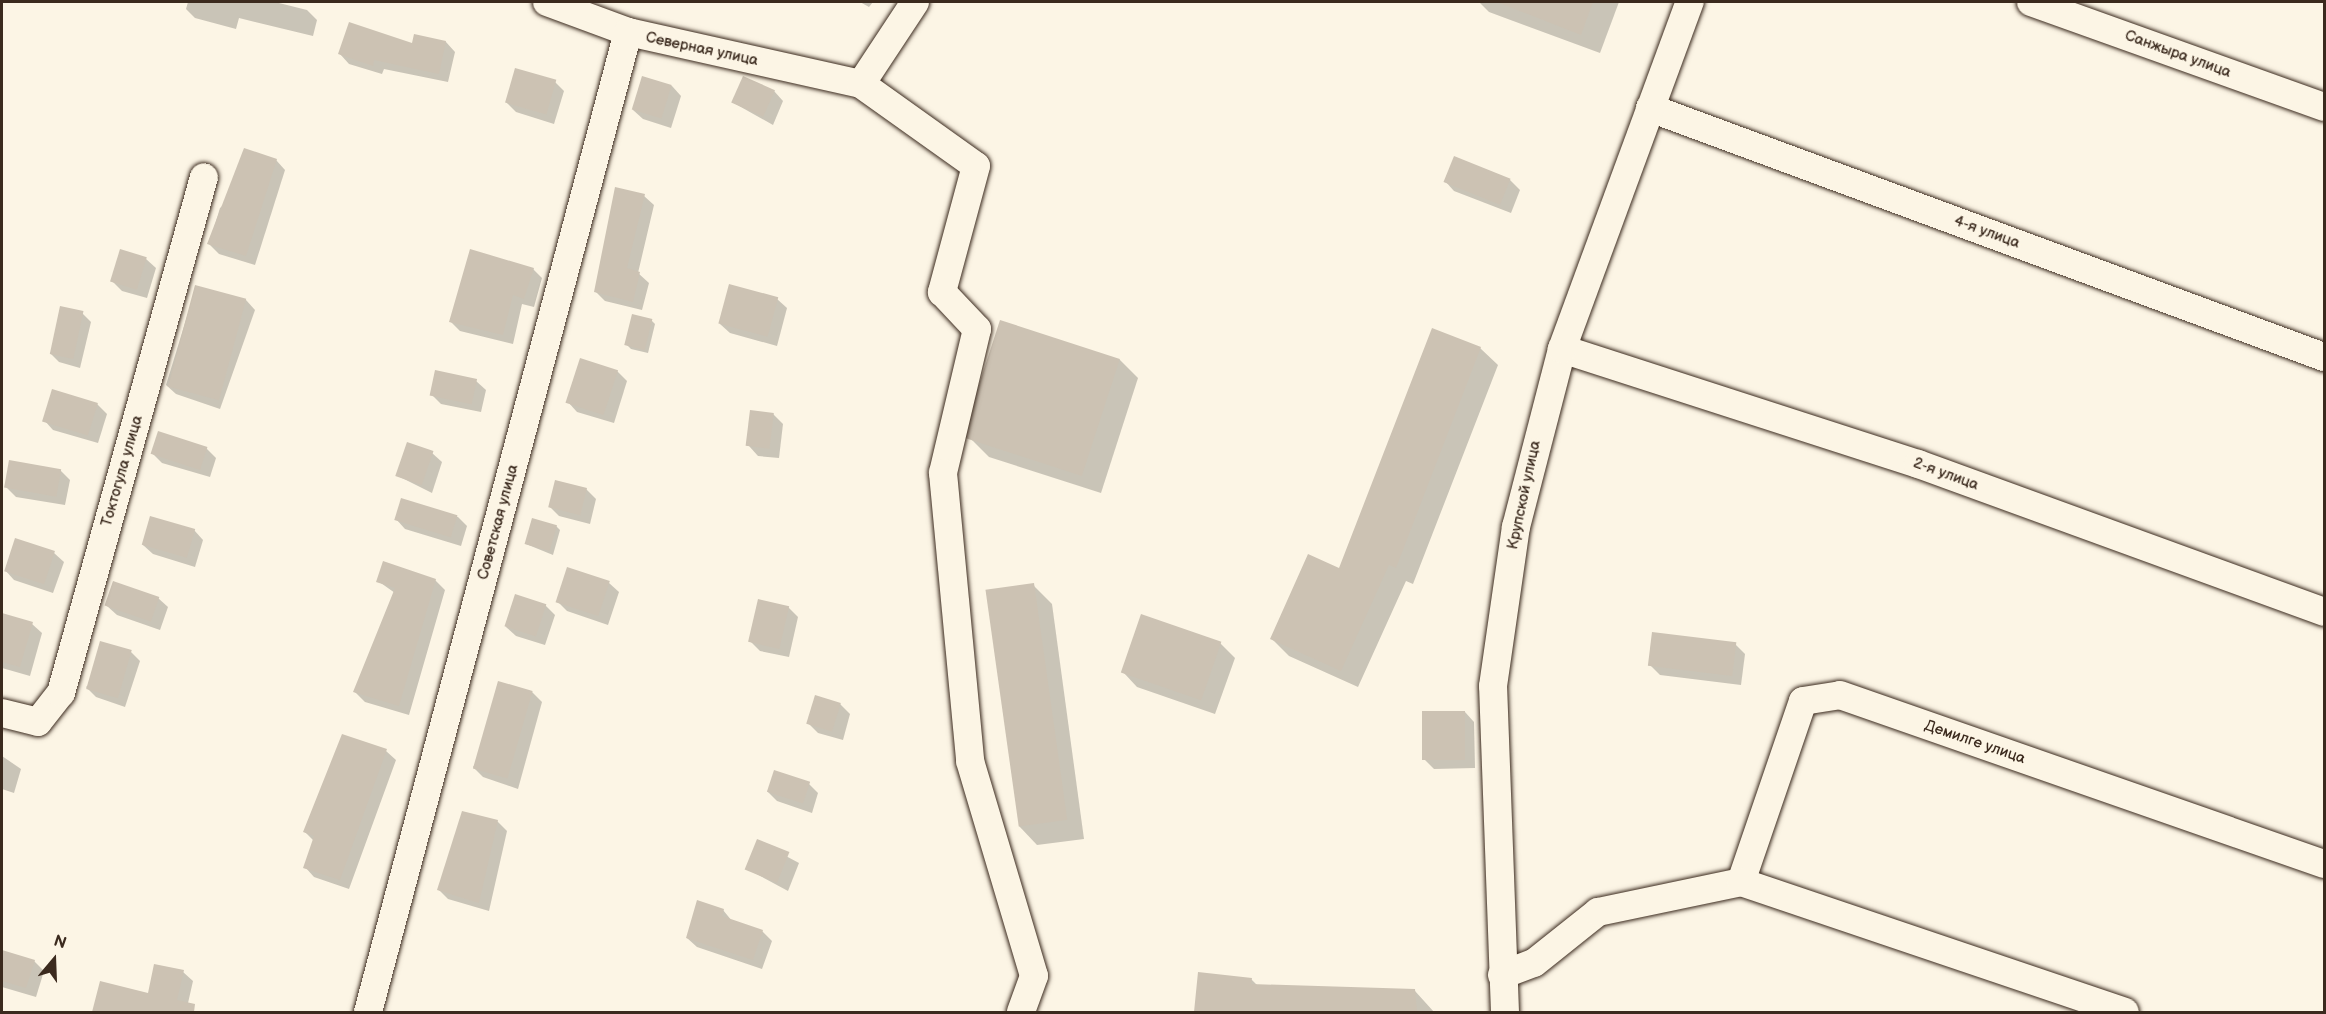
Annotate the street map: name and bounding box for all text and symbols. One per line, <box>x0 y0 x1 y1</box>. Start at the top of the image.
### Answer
street label: Санжыра улица <box>2122 26 2234 82</box>
street label: Северная улица <box>644 28 760 70</box>
street label: 4-я улица <box>1952 212 2022 252</box>
street label: Токтогула улица <box>98 413 146 529</box>
street label: Крупской улица <box>1504 439 1544 551</box>
street label: 2-я улица <box>1911 454 1981 494</box>
street label: Советская улица <box>474 462 522 582</box>
street label: Демилге улица <box>1922 716 2028 768</box>
north arrow <box>24 930 84 990</box>
text: N <box>51 932 69 953</box>

